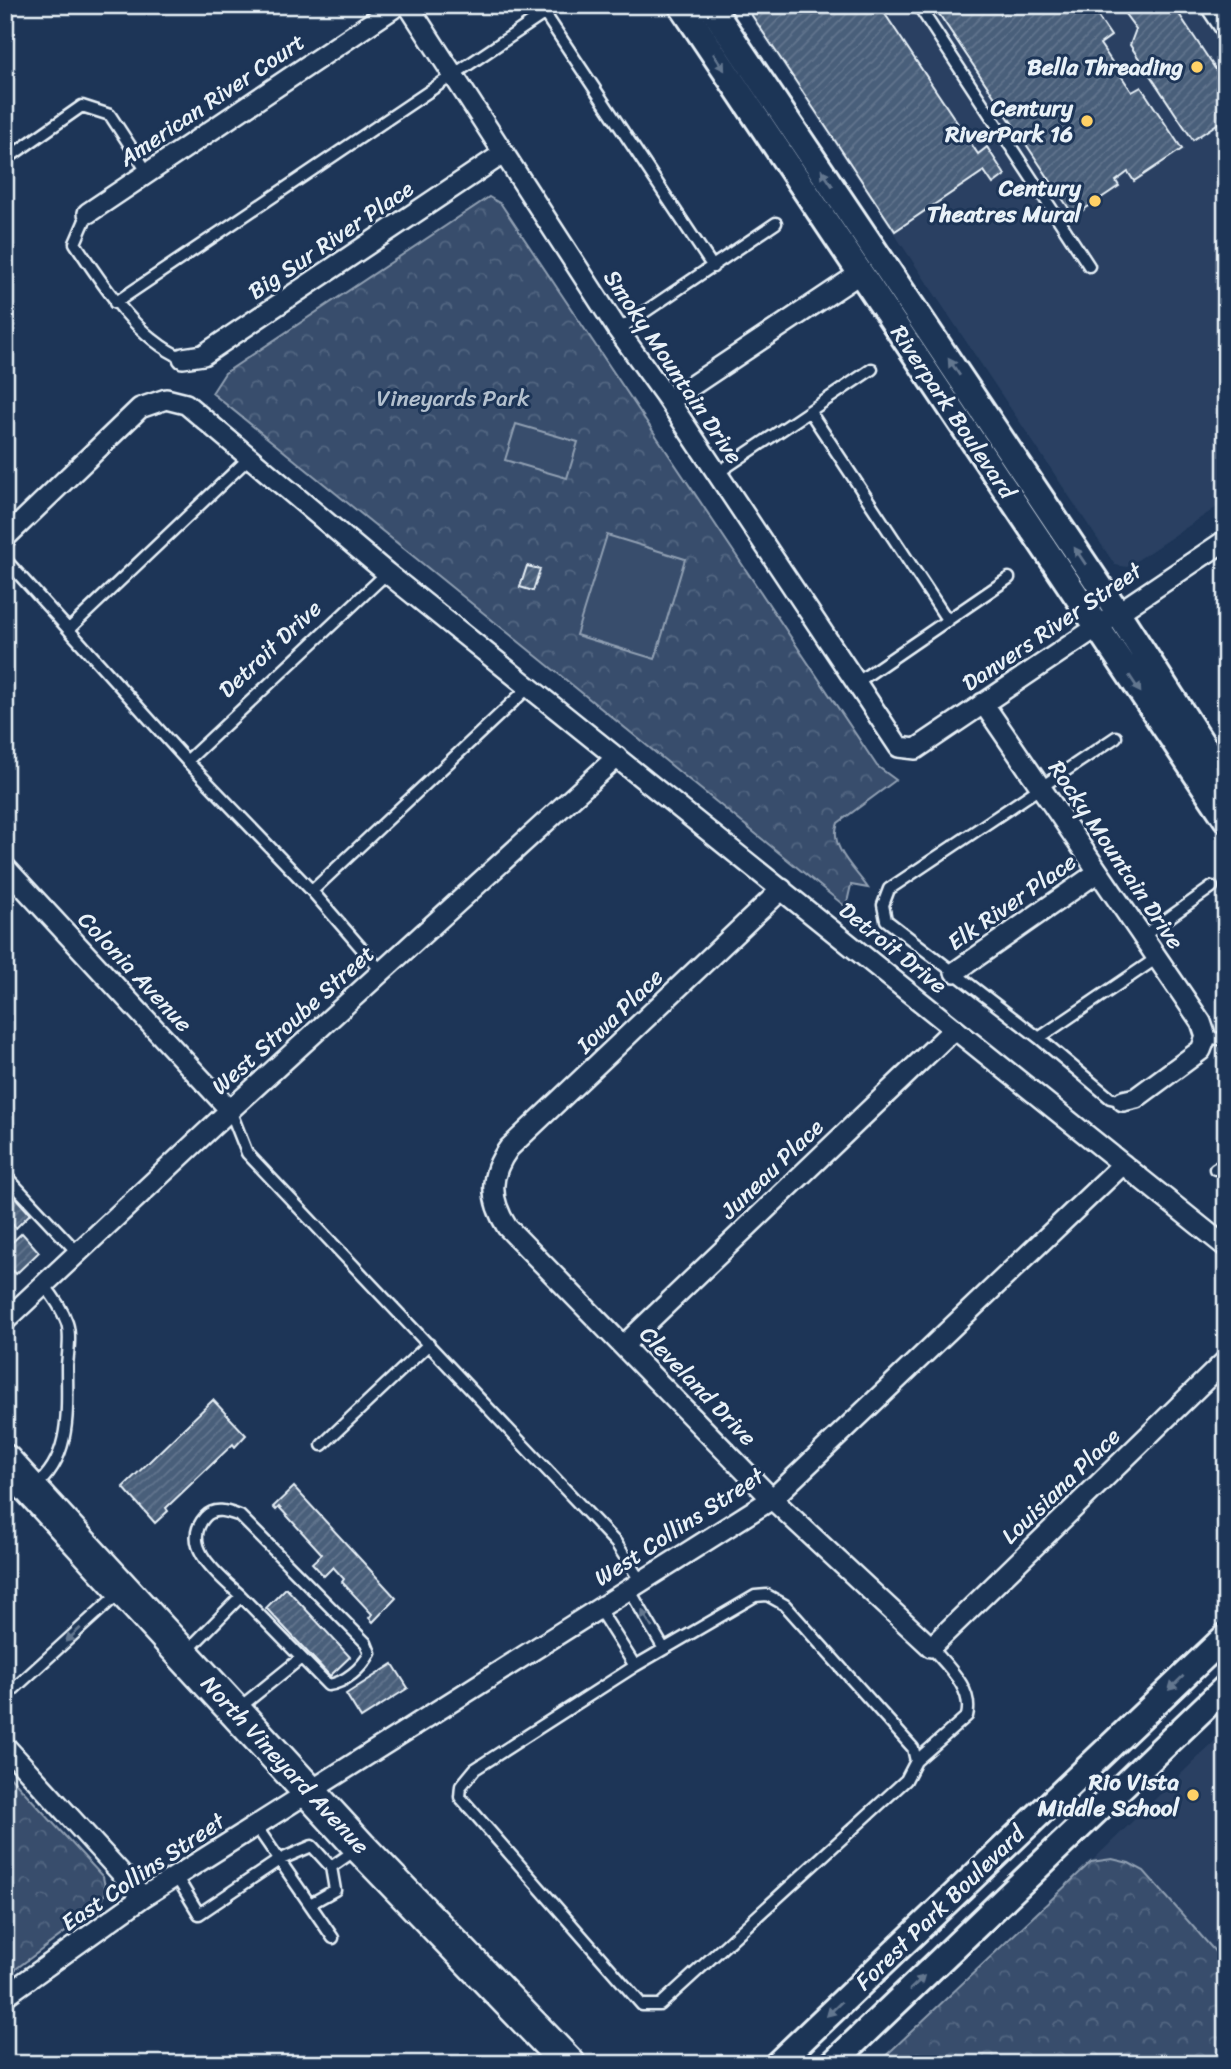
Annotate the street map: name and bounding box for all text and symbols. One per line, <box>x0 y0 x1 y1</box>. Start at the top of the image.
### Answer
street label: American River Court <box>110 22 314 178</box>
place label: Bella Threading <box>1027 47 1183 88</box>
one-way arrow <box>712 52 725 72</box>
marker: Bella Threading <box>1189 59 1205 75</box>
place label: Century RiverPark 16 <box>944 88 1074 155</box>
marker: Century RiverPark 16 <box>1079 113 1095 129</box>
place label: Century Theatres Mural <box>927 168 1082 235</box>
street label: Big Sur River Place <box>239 169 423 311</box>
one-way arrow <box>820 169 834 187</box>
marker: Century Theatres Mural <box>1087 193 1103 209</box>
street label: Smoky Mountain Drive <box>592 261 754 473</box>
street label: Riverpark Boulevard <box>879 316 1028 509</box>
one-way arrow <box>947 358 961 376</box>
park label: Vineyards Park <box>377 378 530 419</box>
one-way arrow <box>1074 547 1087 566</box>
street label: Danvers River Street <box>953 550 1152 703</box>
street label: Detroit Drive <box>208 589 332 708</box>
one-way arrow <box>1128 675 1142 693</box>
street label: Rocky Mountain Drive <box>1037 752 1195 958</box>
street label: Elk River Place <box>939 842 1086 962</box>
street label: Detroit Drive <box>829 891 957 1005</box>
street label: Colonia Avenue <box>67 901 203 1043</box>
street label: West Stroube Street <box>201 935 385 1105</box>
street label: Iowa Place <box>566 958 674 1065</box>
street label: Juneau Place <box>710 1108 834 1230</box>
street label: Cleveland Drive <box>629 1316 767 1456</box>
street label: Louisiana Place <box>991 1417 1131 1554</box>
street label: West Collins Street <box>586 1455 774 1598</box>
one-way arrow <box>640 1610 653 1629</box>
one-way arrow <box>65 1627 82 1643</box>
street label: North Vineyard Avenue <box>190 1665 380 1865</box>
one-way arrow <box>1167 1675 1185 1691</box>
place label: Rio Vista Middle School <box>1037 1762 1180 1829</box>
marker: Rio Vista Middle School <box>1185 1787 1201 1803</box>
street label: East Collins Street <box>52 1801 235 1942</box>
street label: Forest Park Boulevard <box>845 1814 1036 2001</box>
one-way arrow <box>908 1975 925 1991</box>
one-way arrow <box>825 2001 843 2017</box>

